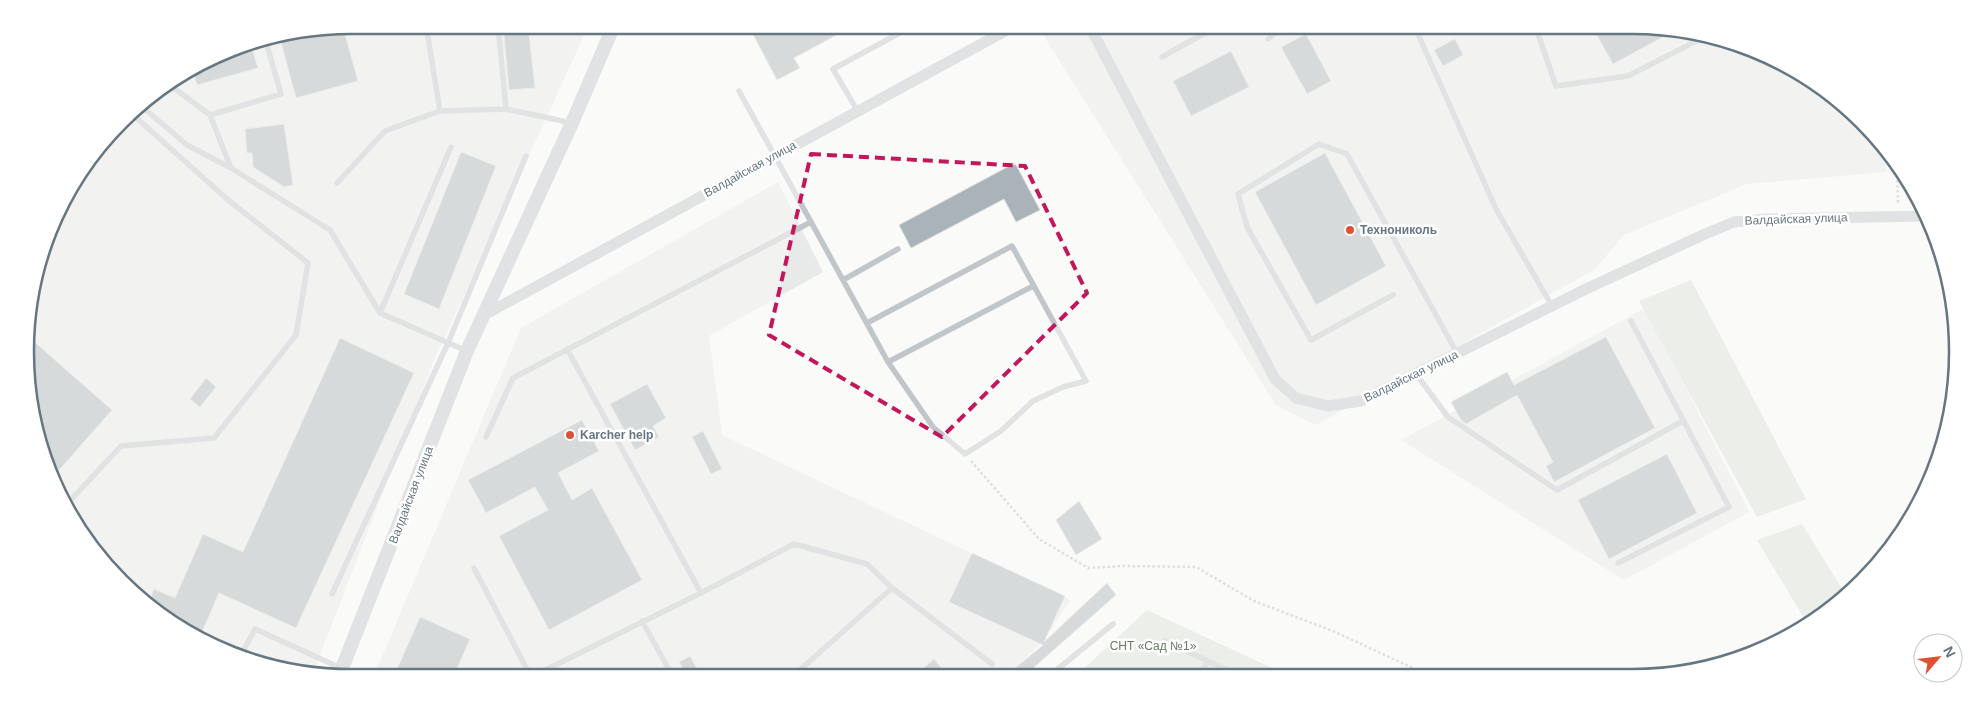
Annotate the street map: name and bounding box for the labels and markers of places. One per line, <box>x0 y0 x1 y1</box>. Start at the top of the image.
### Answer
place label: Технониколь <box>1360 223 1437 237</box>
marker: Технониколь <box>1344 224 1356 236</box>
place label: Karcher help <box>580 428 653 442</box>
marker: Karcher help <box>564 429 576 441</box>

